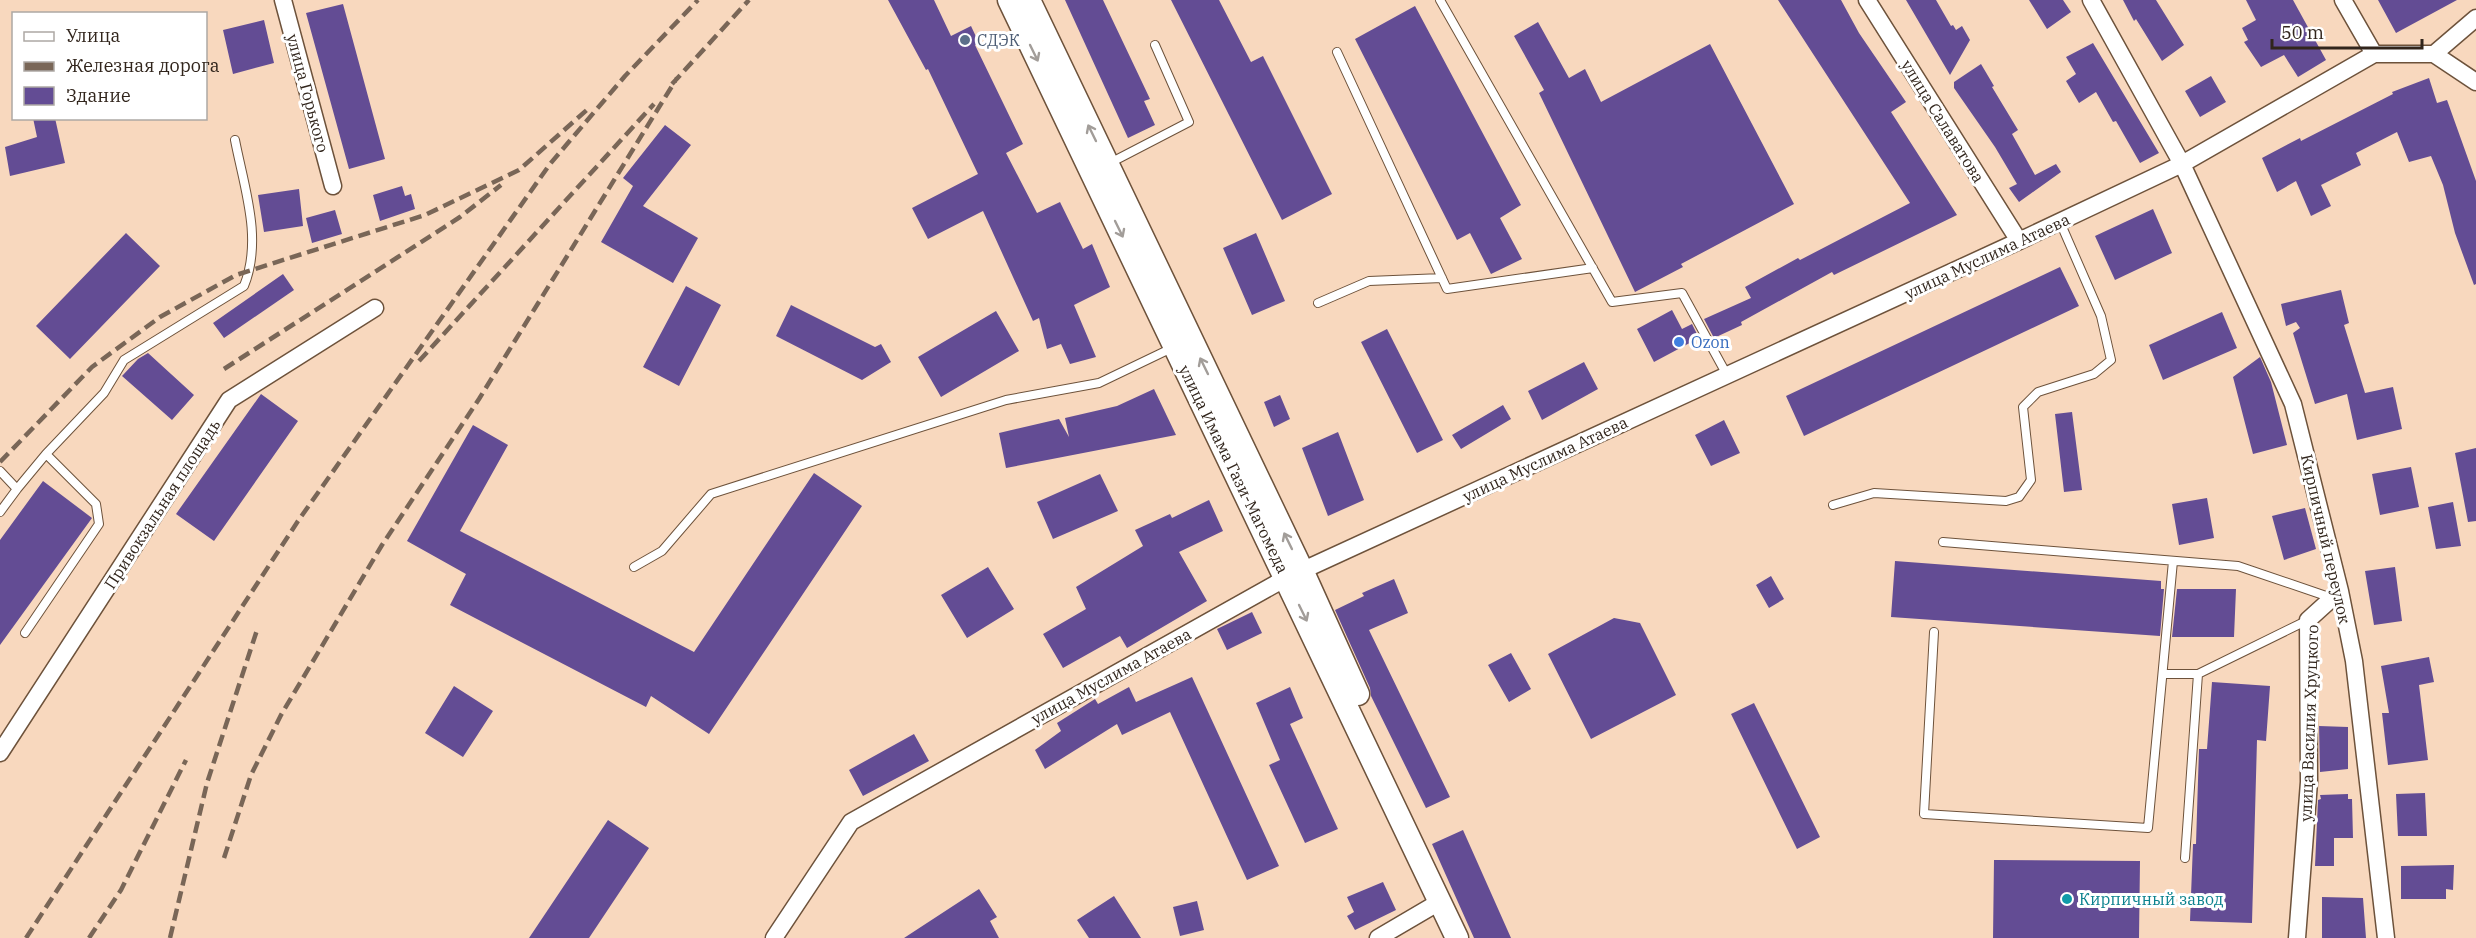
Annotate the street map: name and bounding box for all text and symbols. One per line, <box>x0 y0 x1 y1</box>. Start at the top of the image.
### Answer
legend <box>12 12 207 120</box>
scale bar <box>2272 12 2422 50</box>
text: 50 m <box>2281 21 2324 44</box>
text: Улица <box>66 24 121 47</box>
place label: СДЭК <box>977 30 1020 50</box>
street label: улица Горького <box>283 32 333 154</box>
marker: СДЭК <box>958 33 972 47</box>
one-way arrow <box>1029 43 1041 61</box>
text: Железная дорога <box>66 54 220 77</box>
street label: улица Салаватова <box>1897 56 1989 186</box>
text: Здание <box>66 84 131 107</box>
one-way arrow <box>1086 124 1098 142</box>
street label: улица Муслима Атаева <box>1901 209 2073 303</box>
one-way arrow <box>1113 219 1125 237</box>
place label: Ozon <box>1691 332 1730 352</box>
marker: Ozon <box>1672 335 1686 349</box>
one-way arrow <box>1197 357 1209 375</box>
street label: улица Имама Гази-Магомеда <box>1175 362 1293 577</box>
street label: улица Муслима Атаева <box>1459 412 1631 506</box>
street label: Привокзальная площадь <box>100 415 225 593</box>
street label: Кирпичный переулок <box>2297 452 2355 626</box>
one-way arrow <box>1281 533 1293 551</box>
one-way arrow <box>1297 603 1309 621</box>
street label: улица Муслима Атаева <box>1027 624 1195 728</box>
street label: улица Василия Хруцкого <box>2296 624 2322 822</box>
place label: Кирпичный завод <box>2079 889 2224 909</box>
marker: Кирпичный завод <box>2060 892 2074 906</box>

